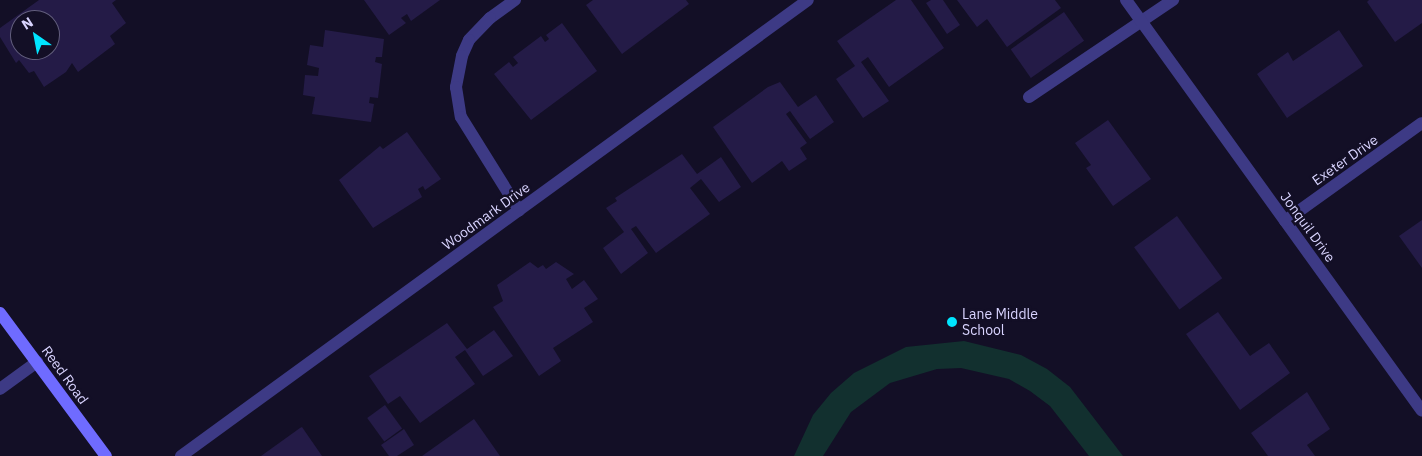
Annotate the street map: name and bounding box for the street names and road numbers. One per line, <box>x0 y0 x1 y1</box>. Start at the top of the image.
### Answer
street label: Exeter Drive <box>1309 131 1381 189</box>
street label: Woodmark Drive <box>439 179 533 253</box>
street label: Jonquil Drive <box>1277 189 1339 265</box>
street label: Reed Road <box>38 343 92 407</box>

